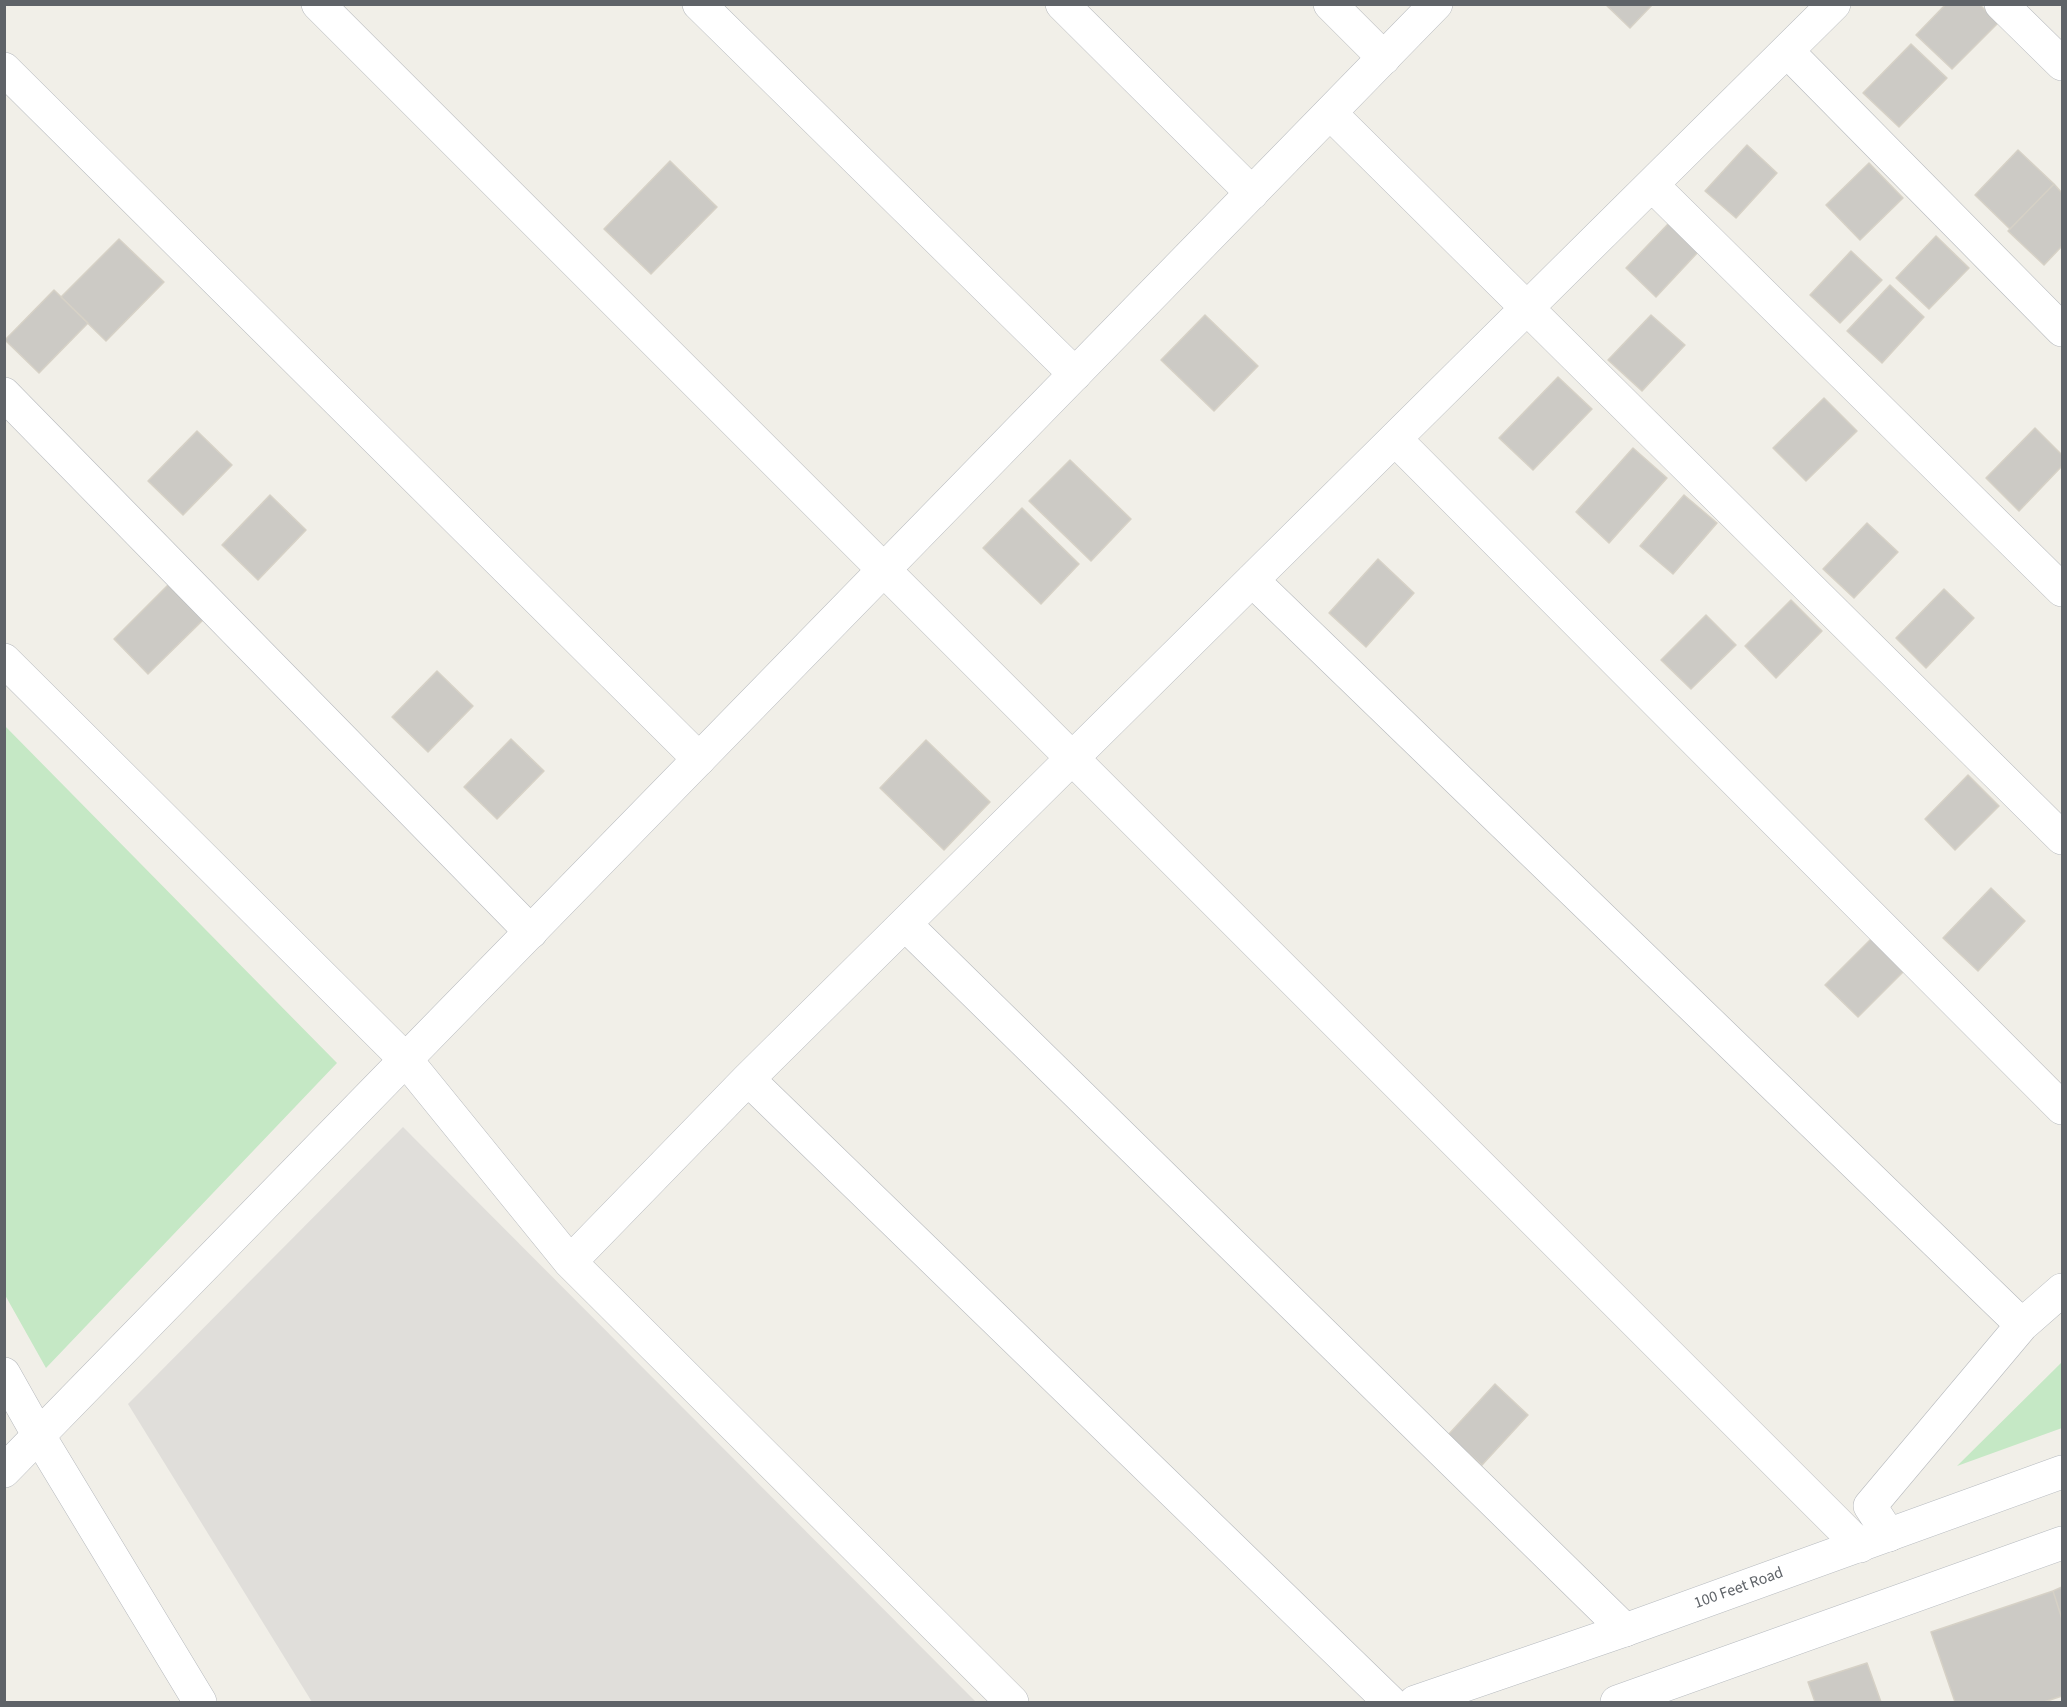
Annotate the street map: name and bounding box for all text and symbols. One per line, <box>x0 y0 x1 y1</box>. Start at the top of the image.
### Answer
street label: 100 Feet Road <box>1692 1564 1786 1614</box>

